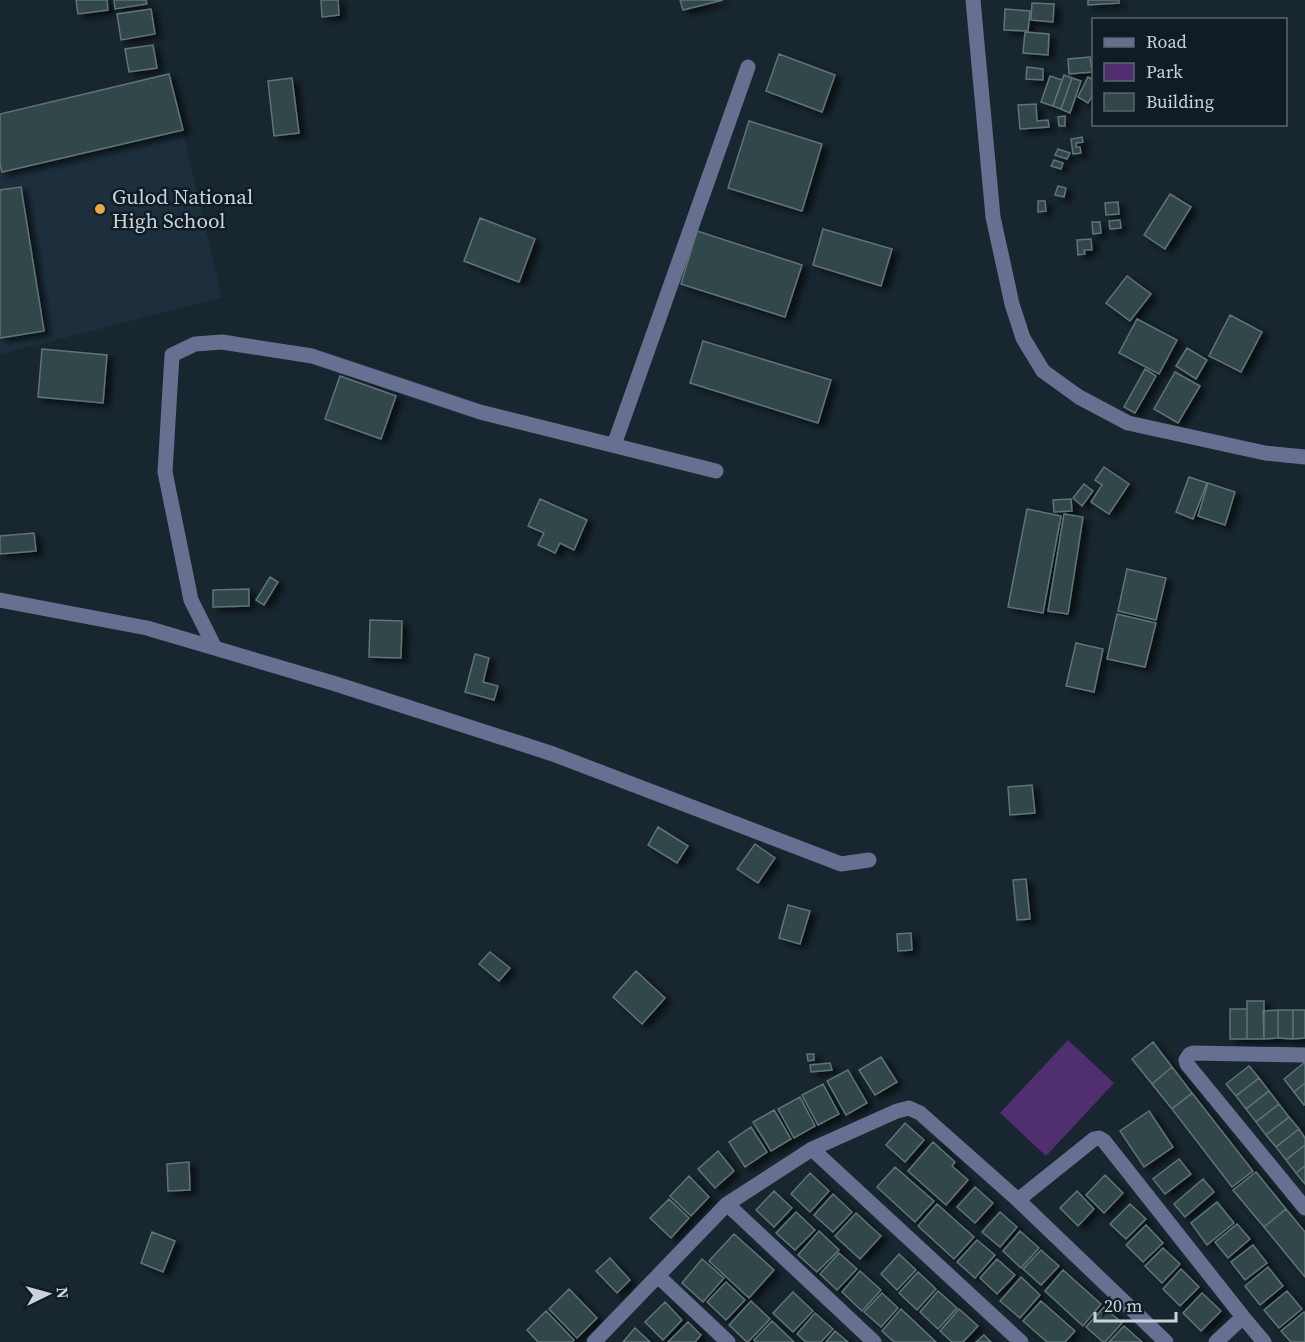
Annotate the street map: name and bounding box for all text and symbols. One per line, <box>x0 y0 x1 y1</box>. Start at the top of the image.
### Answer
legend <box>1092 18 1287 126</box>
text: Road <box>1146 29 1187 54</box>
text: Park <box>1146 59 1183 84</box>
text: Building <box>1146 89 1214 114</box>
place label: Gulod National High School <box>112 182 253 235</box>
marker: Gulod National High School <box>93 202 107 216</box>
north arrow <box>18 1264 78 1324</box>
scale bar <box>1095 1285 1176 1323</box>
text: N <box>51 1286 74 1300</box>
text: 20 m <box>1104 1293 1142 1318</box>

